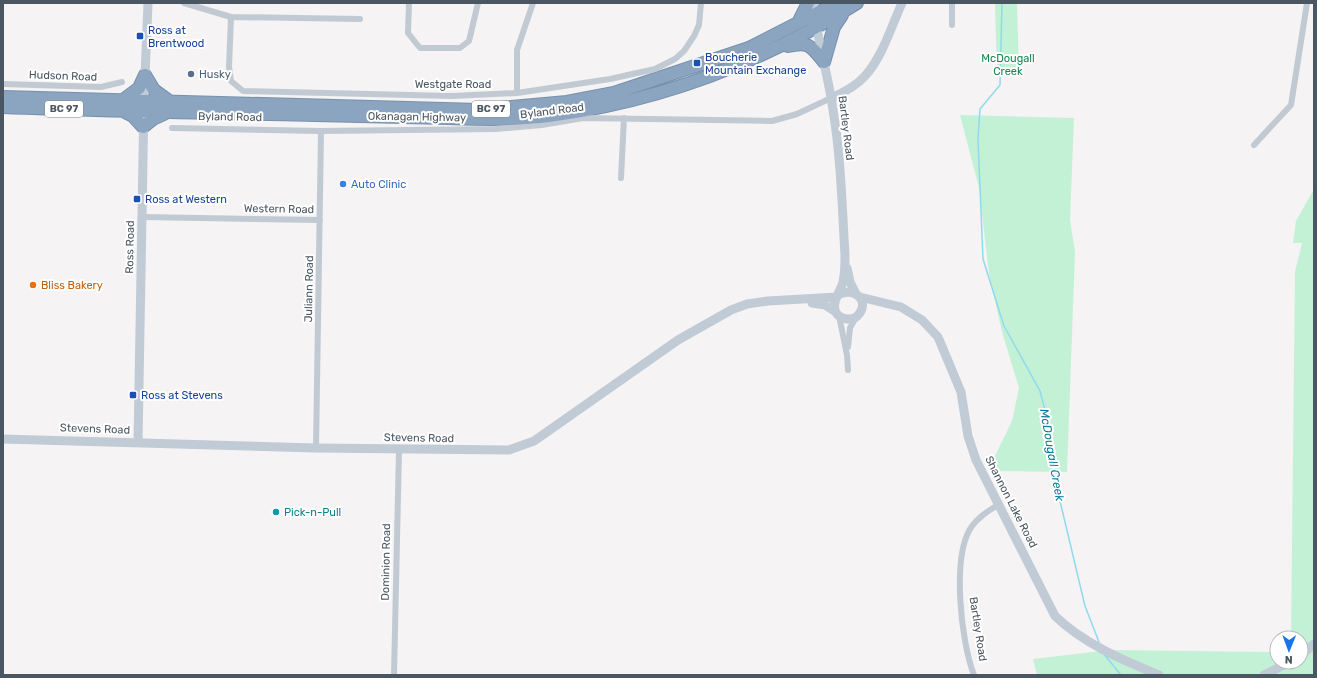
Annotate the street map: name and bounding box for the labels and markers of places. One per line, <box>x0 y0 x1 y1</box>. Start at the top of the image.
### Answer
place label: Ross at Brentwood <box>148 24 204 50</box>
marker: Ross at Brentwood <box>135 31 145 41</box>
place label: Boucherie Mountain Exchange <box>705 51 806 77</box>
marker: Boucherie Mountain Exchange <box>692 58 702 68</box>
place label: Husky <box>199 68 231 81</box>
marker: Husky <box>186 69 196 79</box>
place label: Auto Clinic <box>351 178 406 191</box>
marker: Auto Clinic <box>338 179 348 189</box>
place label: Ross at Western <box>145 193 227 206</box>
marker: Ross at Western <box>132 194 142 204</box>
place label: Bliss Bakery <box>41 279 103 292</box>
marker: Bliss Bakery <box>28 280 38 290</box>
place label: Ross at Stevens <box>141 389 223 402</box>
marker: Ross at Stevens <box>128 390 138 400</box>
place label: Pick-n-Pull <box>284 506 341 519</box>
marker: Pick-n-Pull <box>271 507 281 517</box>

